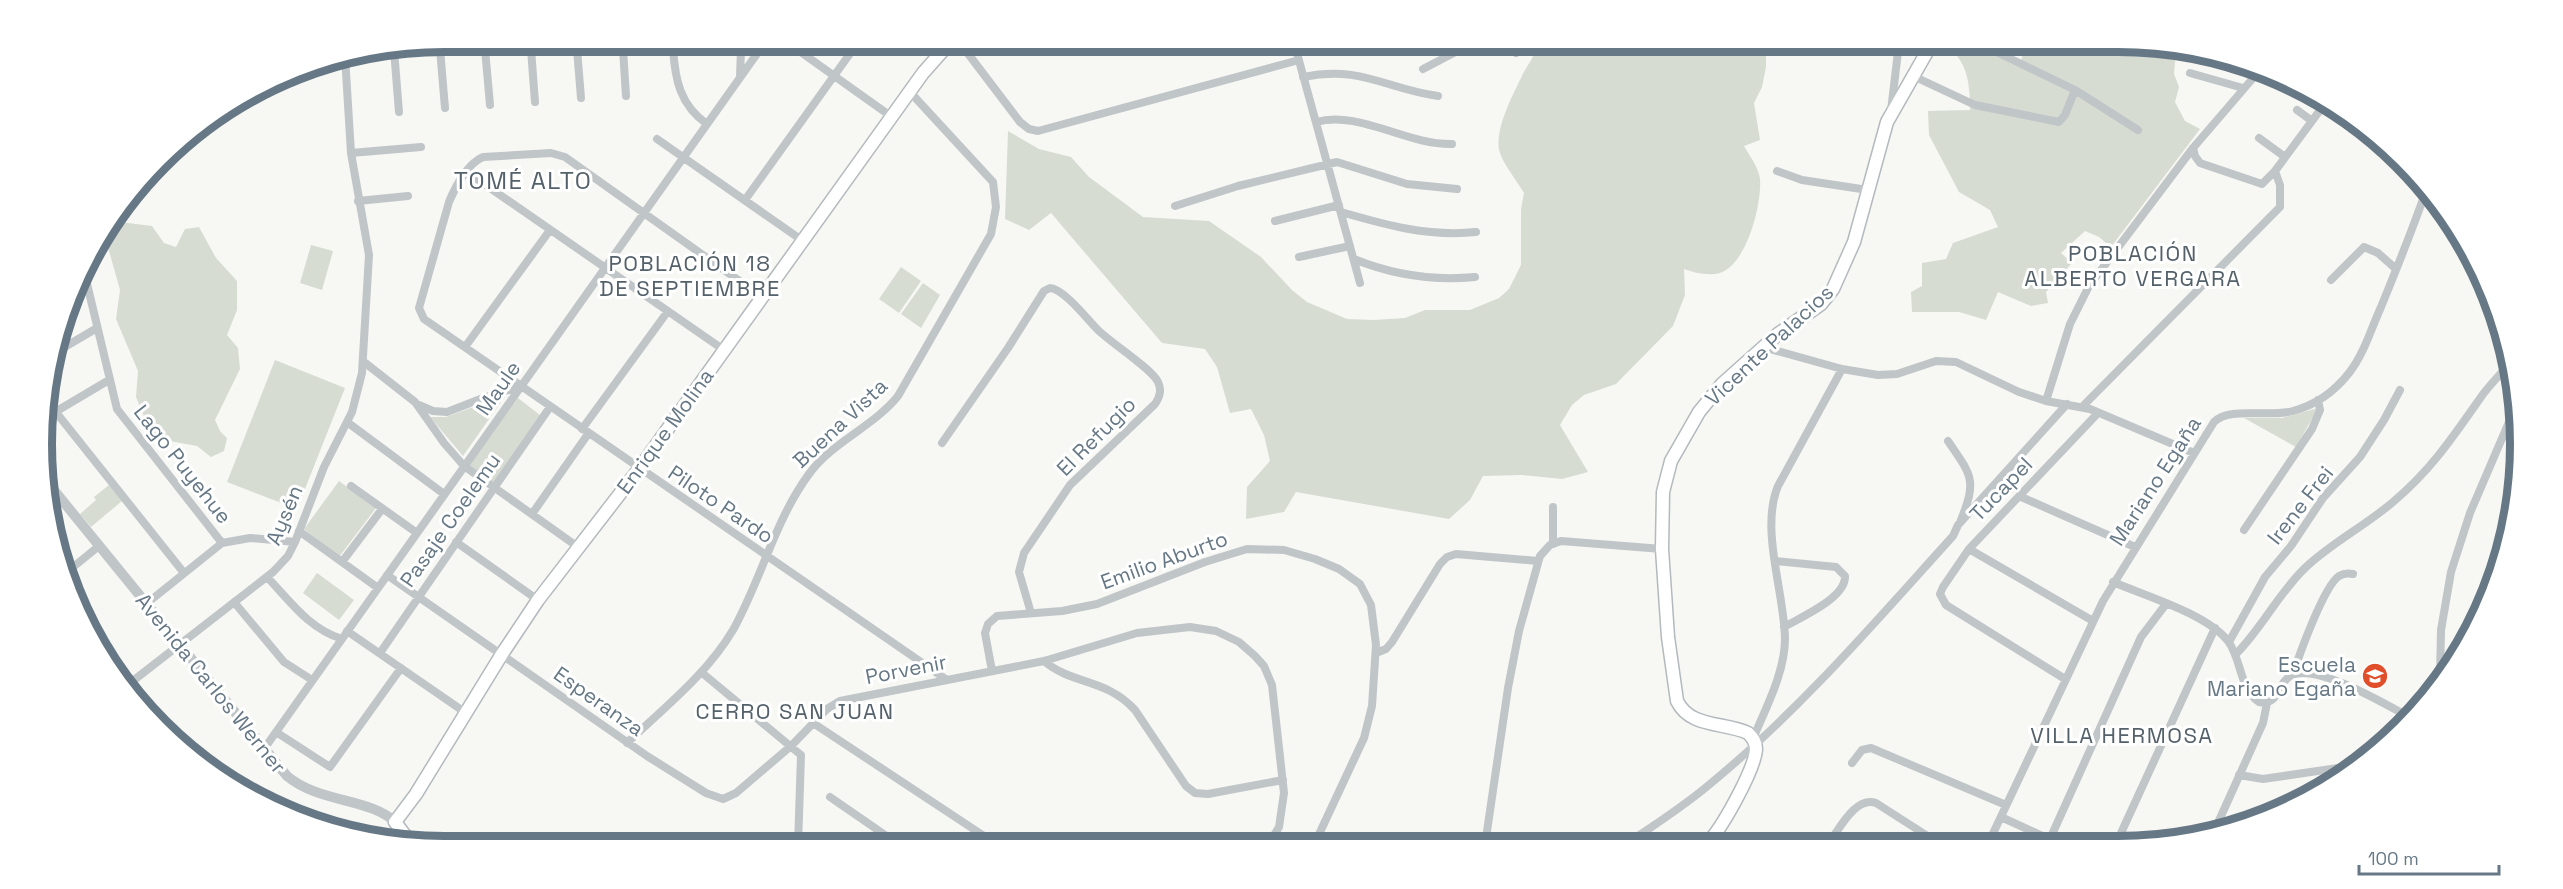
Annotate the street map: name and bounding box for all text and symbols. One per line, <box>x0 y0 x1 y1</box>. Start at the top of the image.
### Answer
district label: TOMÉ ALTO <box>454 165 592 196</box>
district label: POBLACIÓN ALBERTO VERGARA <box>2024 239 2242 292</box>
district label: POBLACIÓN 18 DE SEPTIEMBRE <box>599 249 781 302</box>
street label: Vicente Palacios <box>1699 279 1839 411</box>
street label: Maule <box>470 356 526 420</box>
street label: Enrique Molina <box>610 363 720 499</box>
street label: Buena Vista <box>787 372 893 474</box>
street label: El Refugio <box>1051 391 1141 481</box>
street label: Lago Puyehue <box>128 399 238 529</box>
street label: Mariano Egaña <box>2103 411 2207 551</box>
street label: Pasaje Coelemu <box>394 448 506 592</box>
street label: Tucapel <box>1964 451 2038 527</box>
street label: Piloto Pardo <box>663 459 779 549</box>
street label: Irene Frei <box>2261 460 2339 550</box>
street label: Aysén <box>259 481 309 549</box>
street label: Emilio Aburto <box>1097 525 1231 595</box>
street label: Avenida Carlos Werner <box>130 587 292 779</box>
street label: Porvenir <box>863 648 949 690</box>
place label: Escuela Mariano Egaña <box>2207 651 2356 702</box>
street label: Esperanza <box>549 660 649 742</box>
school or university icon: Escuela Mariano Egaña <box>2360 661 2390 691</box>
district label: CERRO SAN JUAN <box>695 697 895 725</box>
district label: VILLA HERMOSA <box>2030 721 2214 749</box>
scale bar <box>2359 838 2498 876</box>
text: 100 m <box>2368 847 2419 870</box>

